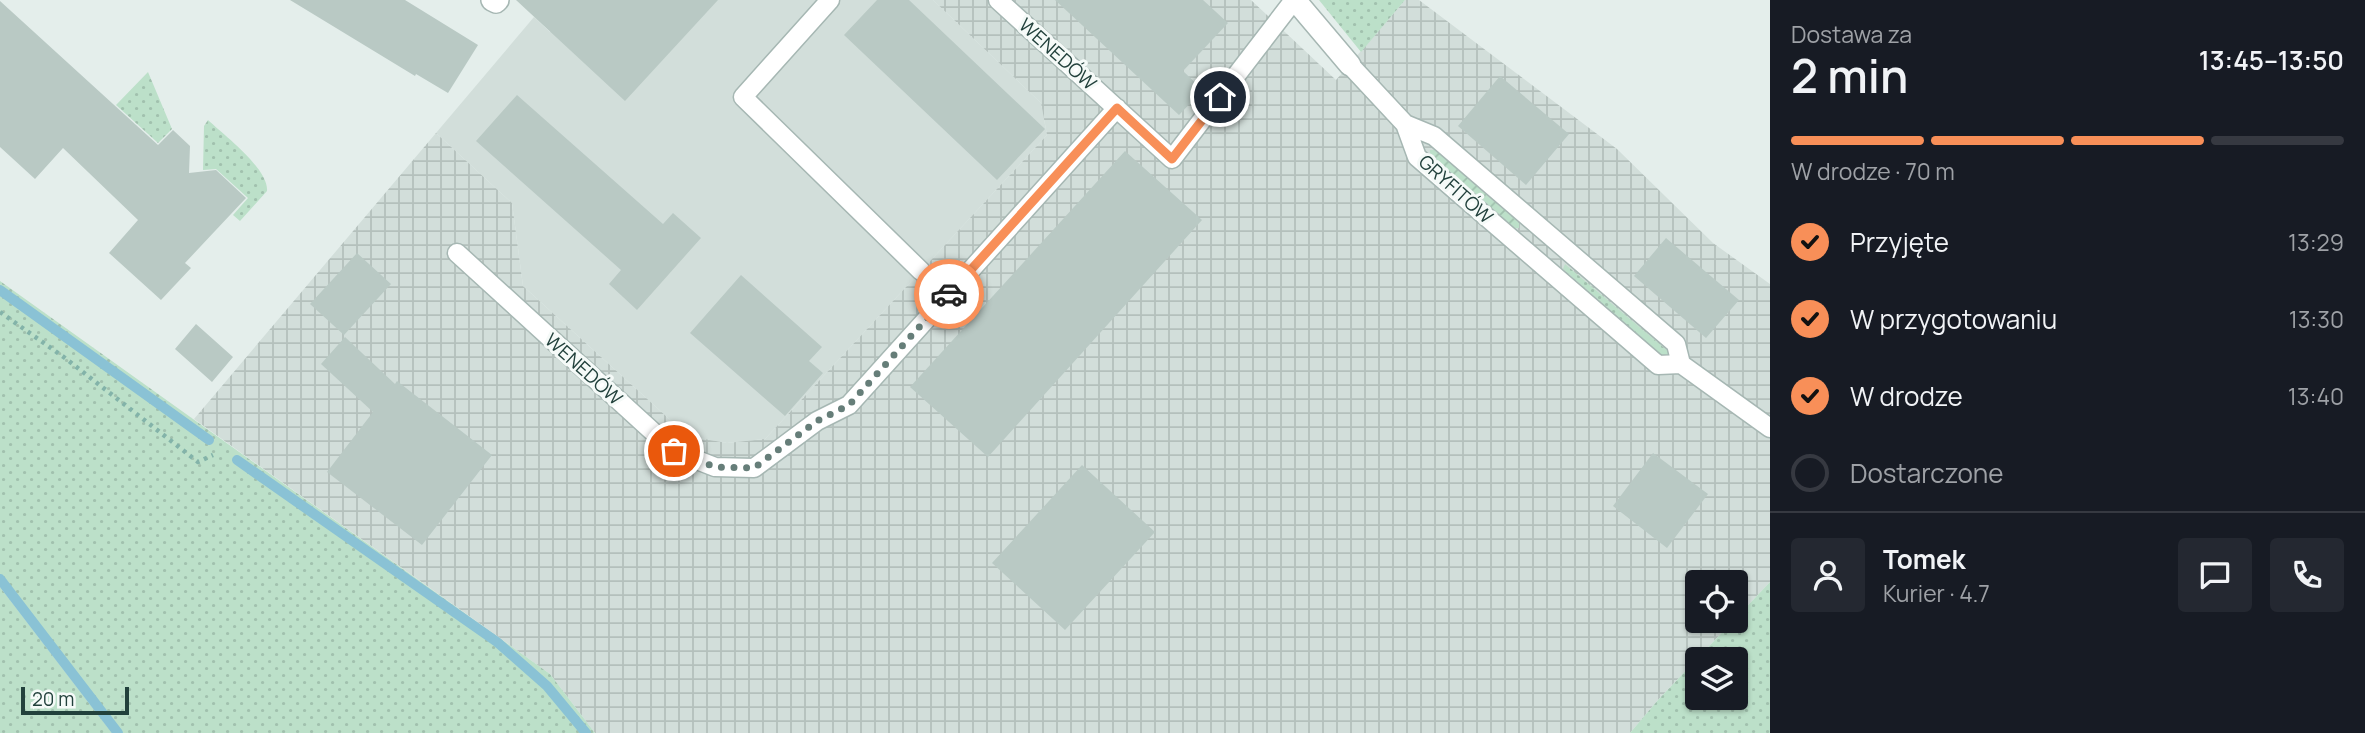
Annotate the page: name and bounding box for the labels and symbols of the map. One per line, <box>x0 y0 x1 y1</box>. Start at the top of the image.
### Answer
street label: WENEDÓW <box>1014 12 1103 96</box>
pin <box>1190 67 1250 127</box>
street label: GRYFITÓW <box>1413 149 1499 230</box>
courier <box>914 259 984 329</box>
street label: WENEDÓW <box>540 327 629 411</box>
pin <box>644 421 704 481</box>
scale bar <box>21 684 130 716</box>

